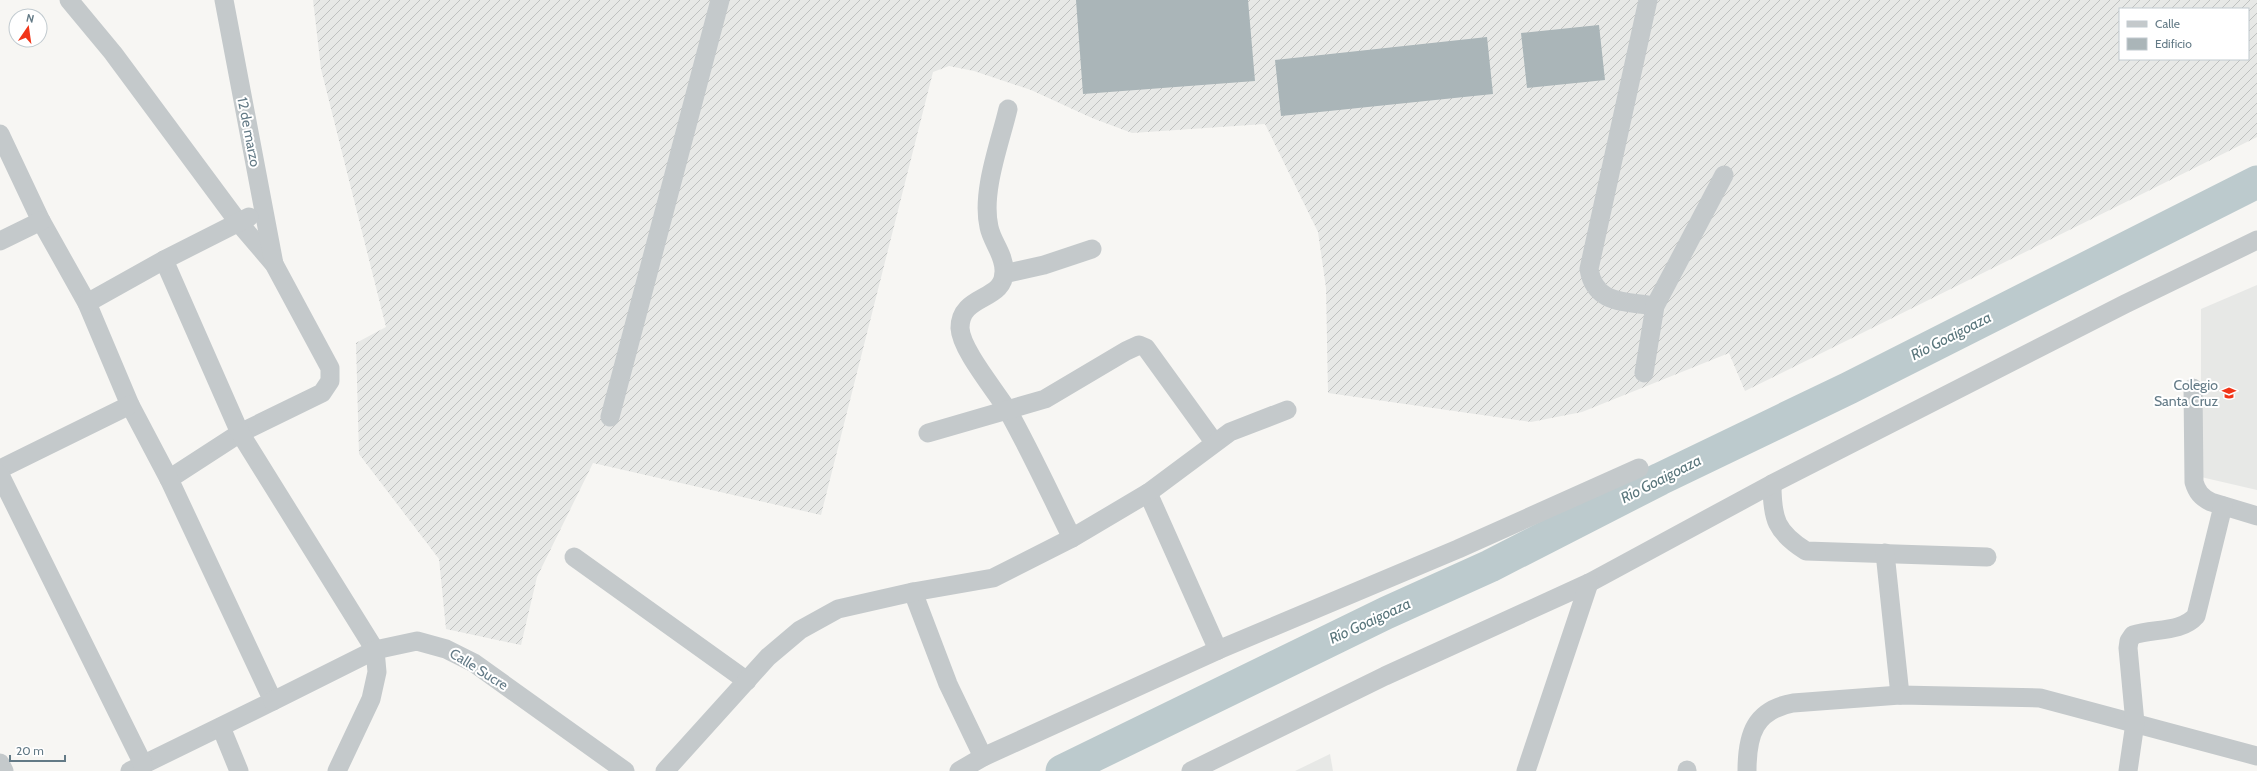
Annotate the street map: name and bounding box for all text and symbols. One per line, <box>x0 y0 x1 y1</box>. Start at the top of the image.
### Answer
north arrow <box>8 8 48 48</box>
legend <box>2119 8 2249 60</box>
text: N <box>25 11 36 26</box>
text: Calle <box>2155 16 2180 31</box>
text: Edificio <box>2155 36 2192 51</box>
street label: 12 de marzo <box>233 96 265 169</box>
water label: Río Goaigoaza <box>1908 308 1994 364</box>
place label: Colegio Santa Cruz <box>2154 376 2218 410</box>
school or university icon: Colegio Santa Cruz <box>2221 385 2237 401</box>
water label: Río Goaigoaza <box>1618 451 1704 507</box>
water label: Río Goaigoaza <box>1326 594 1414 648</box>
street label: Calle Sucre <box>446 644 512 694</box>
scale bar <box>10 737 65 763</box>
text: 20 m <box>16 743 44 758</box>

